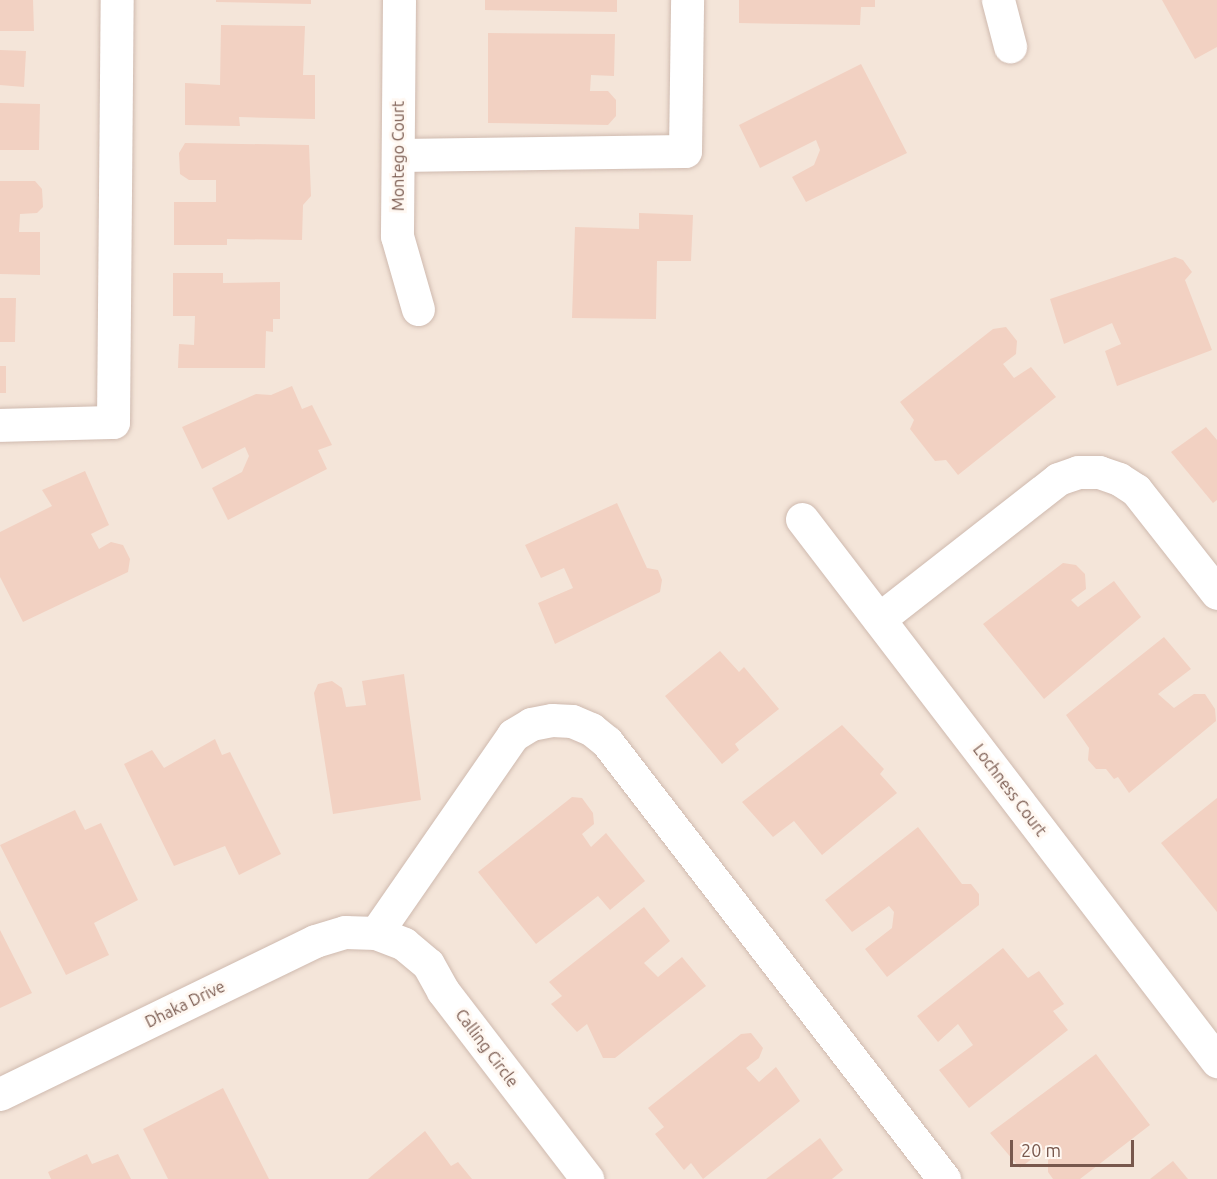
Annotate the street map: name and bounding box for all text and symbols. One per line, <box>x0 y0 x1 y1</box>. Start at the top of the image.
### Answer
street label: Montego Court <box>388 101 408 211</box>
street label: Lochness Court <box>969 740 1051 840</box>
street label: Dhaka Drive <box>142 976 228 1032</box>
street label: Calling Circle <box>451 1005 523 1091</box>
scale bar <box>1013 1128 1138 1166</box>
text: 20 m <box>1021 1140 1061 1160</box>

